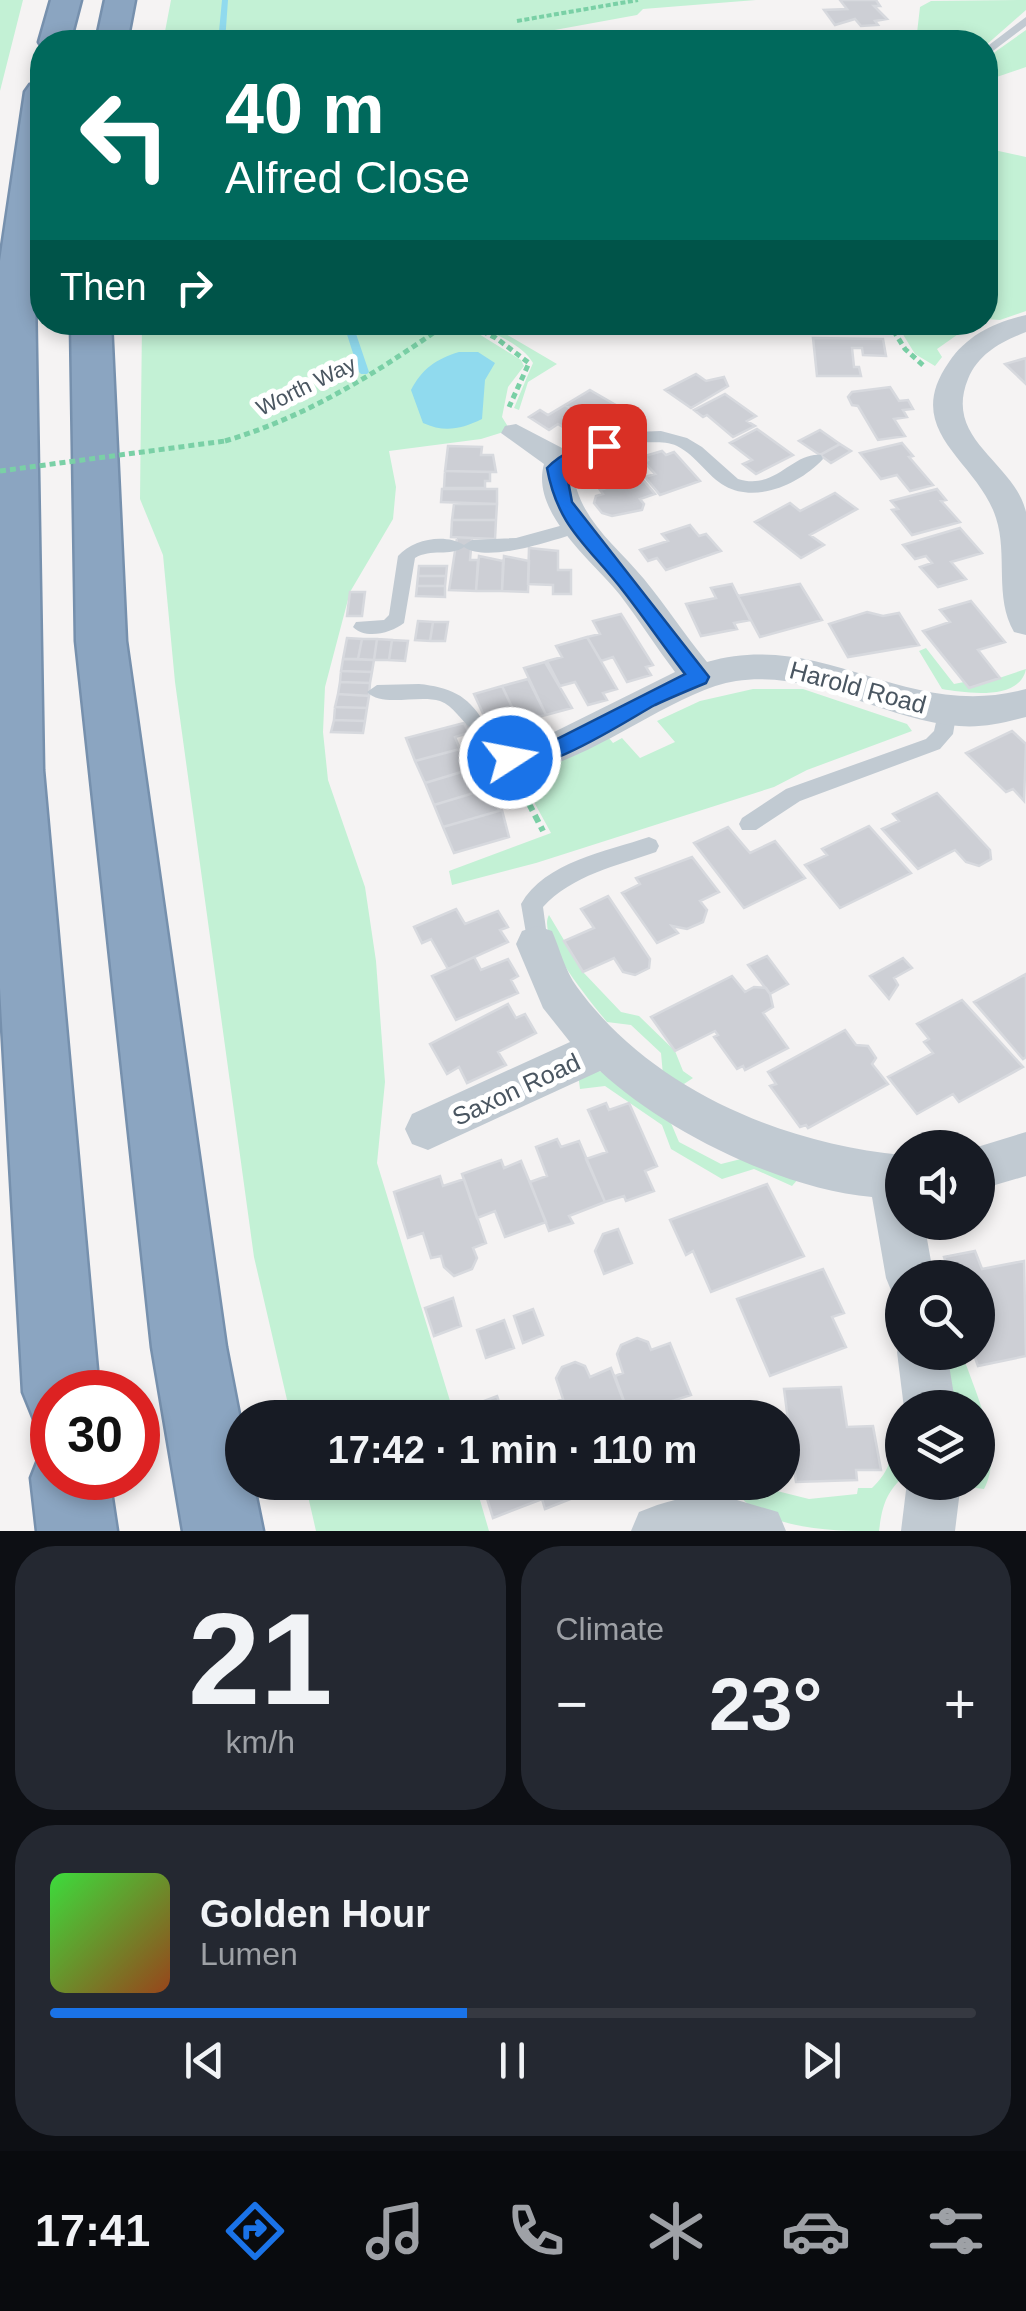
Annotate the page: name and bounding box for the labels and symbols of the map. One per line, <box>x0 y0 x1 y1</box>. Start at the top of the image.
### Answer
street label: Worth Way <box>252 351 360 421</box>
pin <box>562 404 647 489</box>
street label: Harold Road <box>787 655 929 719</box>
position arrow <box>458 706 562 810</box>
street label: Saxon Road <box>448 1047 584 1131</box>
speed limit sign: 30 <box>30 1370 160 1500</box>

